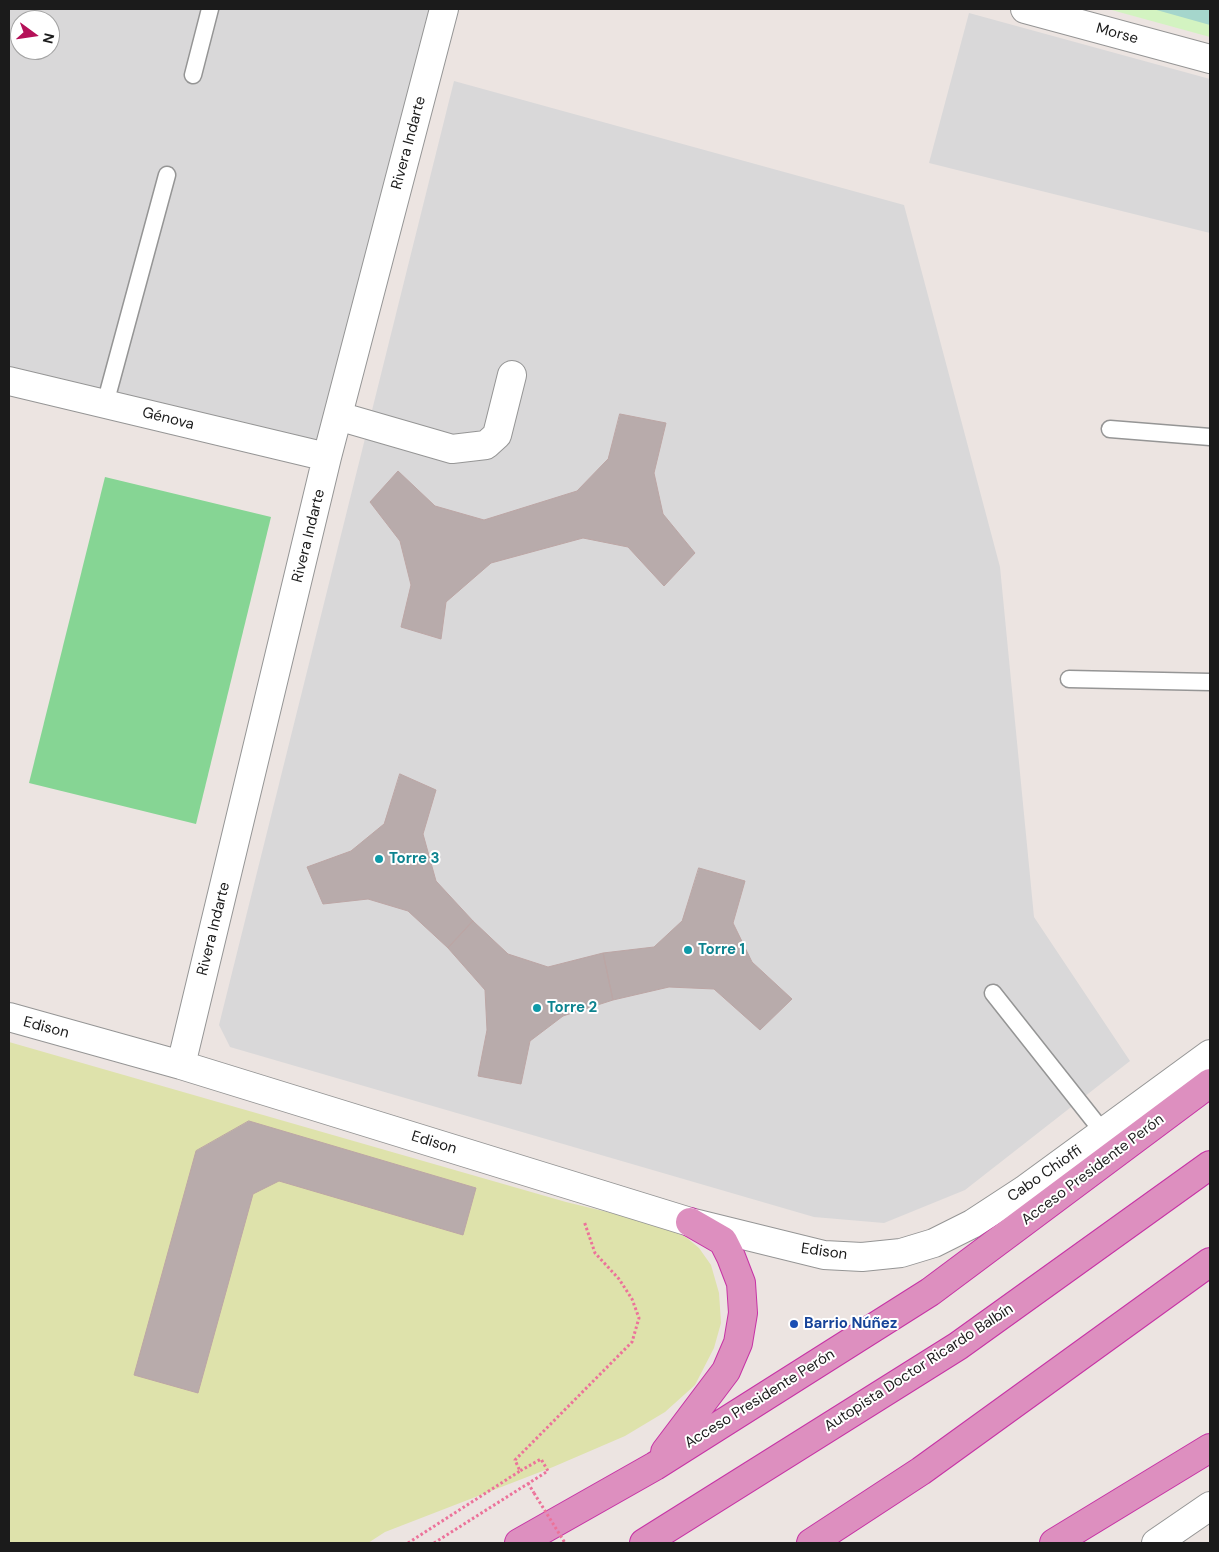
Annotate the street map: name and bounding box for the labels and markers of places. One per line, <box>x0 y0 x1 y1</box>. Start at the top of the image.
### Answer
place label: Torre 3 <box>389 850 440 868</box>
marker: Torre 3 <box>373 853 385 865</box>
place label: Torre 1 <box>698 941 745 959</box>
marker: Torre 1 <box>682 944 694 956</box>
place label: Torre 2 <box>547 999 597 1017</box>
marker: Torre 2 <box>531 1002 543 1014</box>
place label: Barrio Núñez <box>804 1315 897 1333</box>
marker: Barrio Núñez <box>788 1318 800 1330</box>

